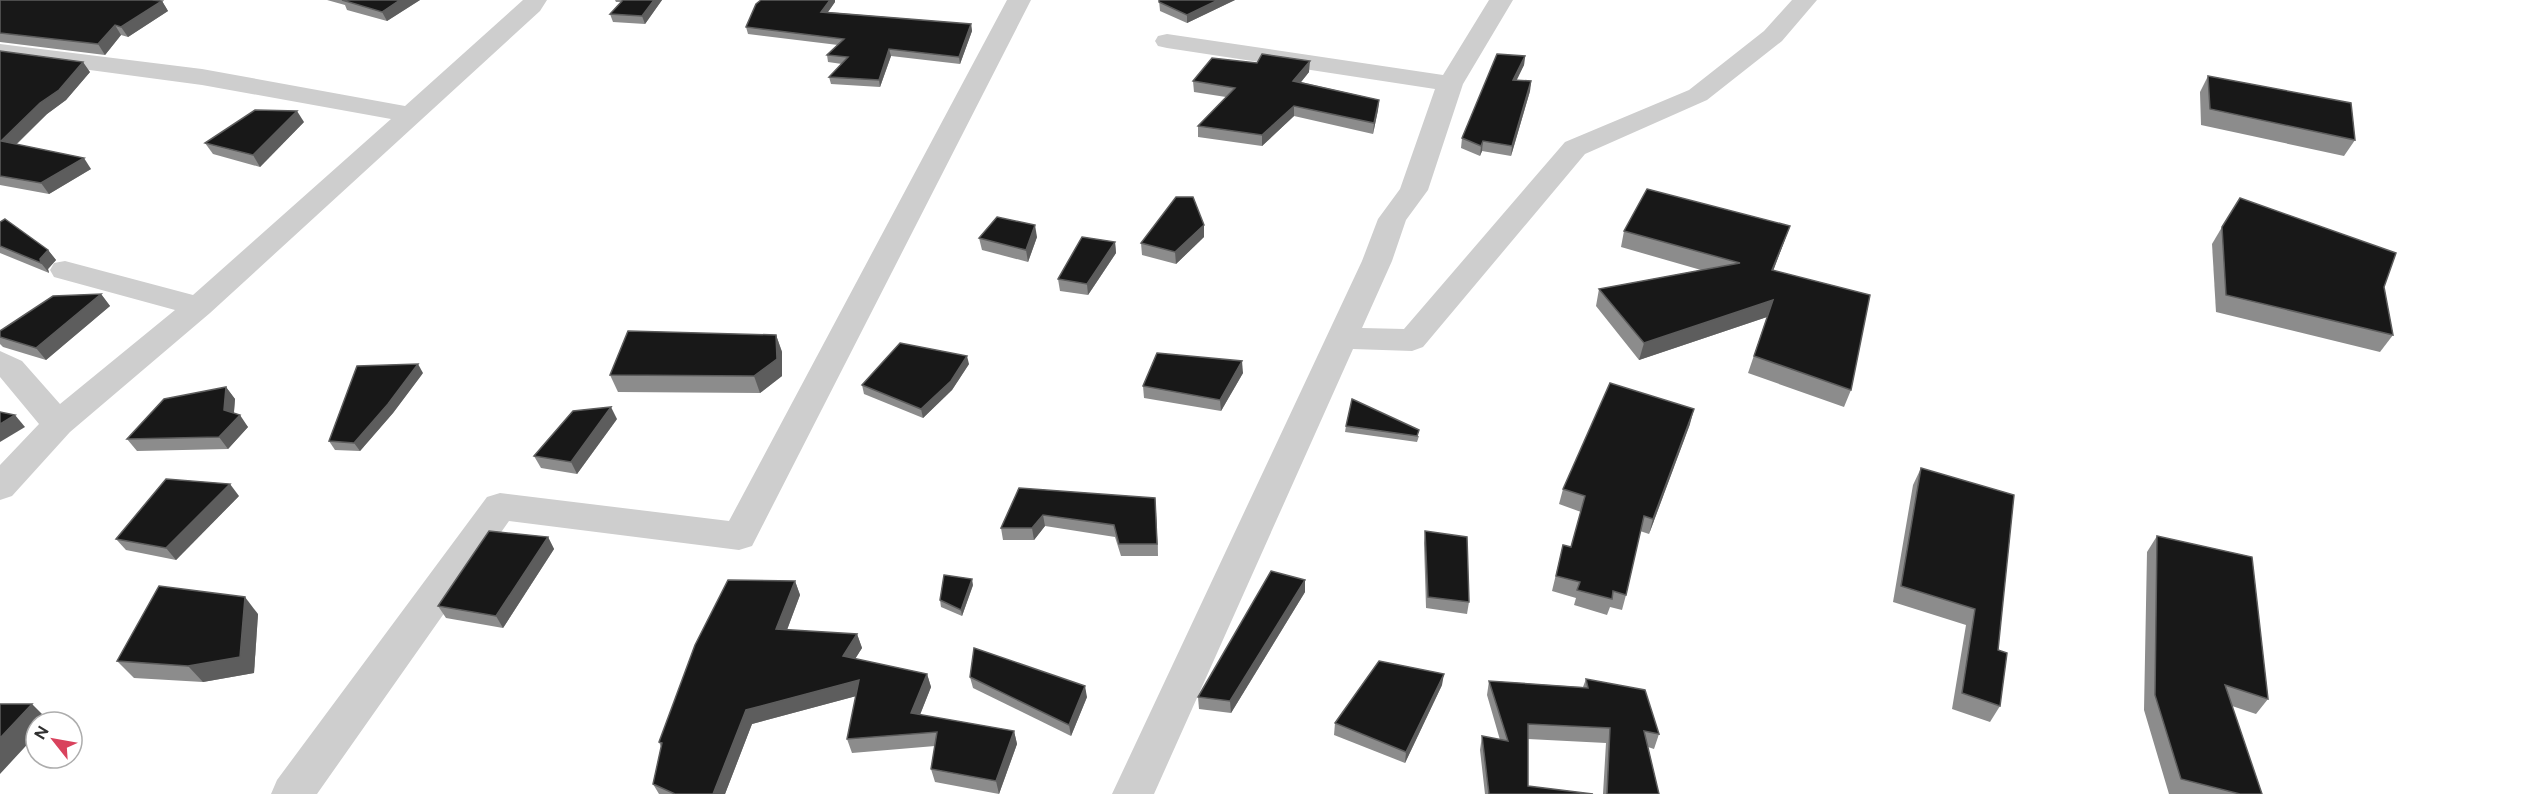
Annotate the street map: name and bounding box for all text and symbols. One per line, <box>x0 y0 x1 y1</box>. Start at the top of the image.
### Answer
north arrow <box>24 710 84 770</box>
text: N <box>30 722 53 743</box>

